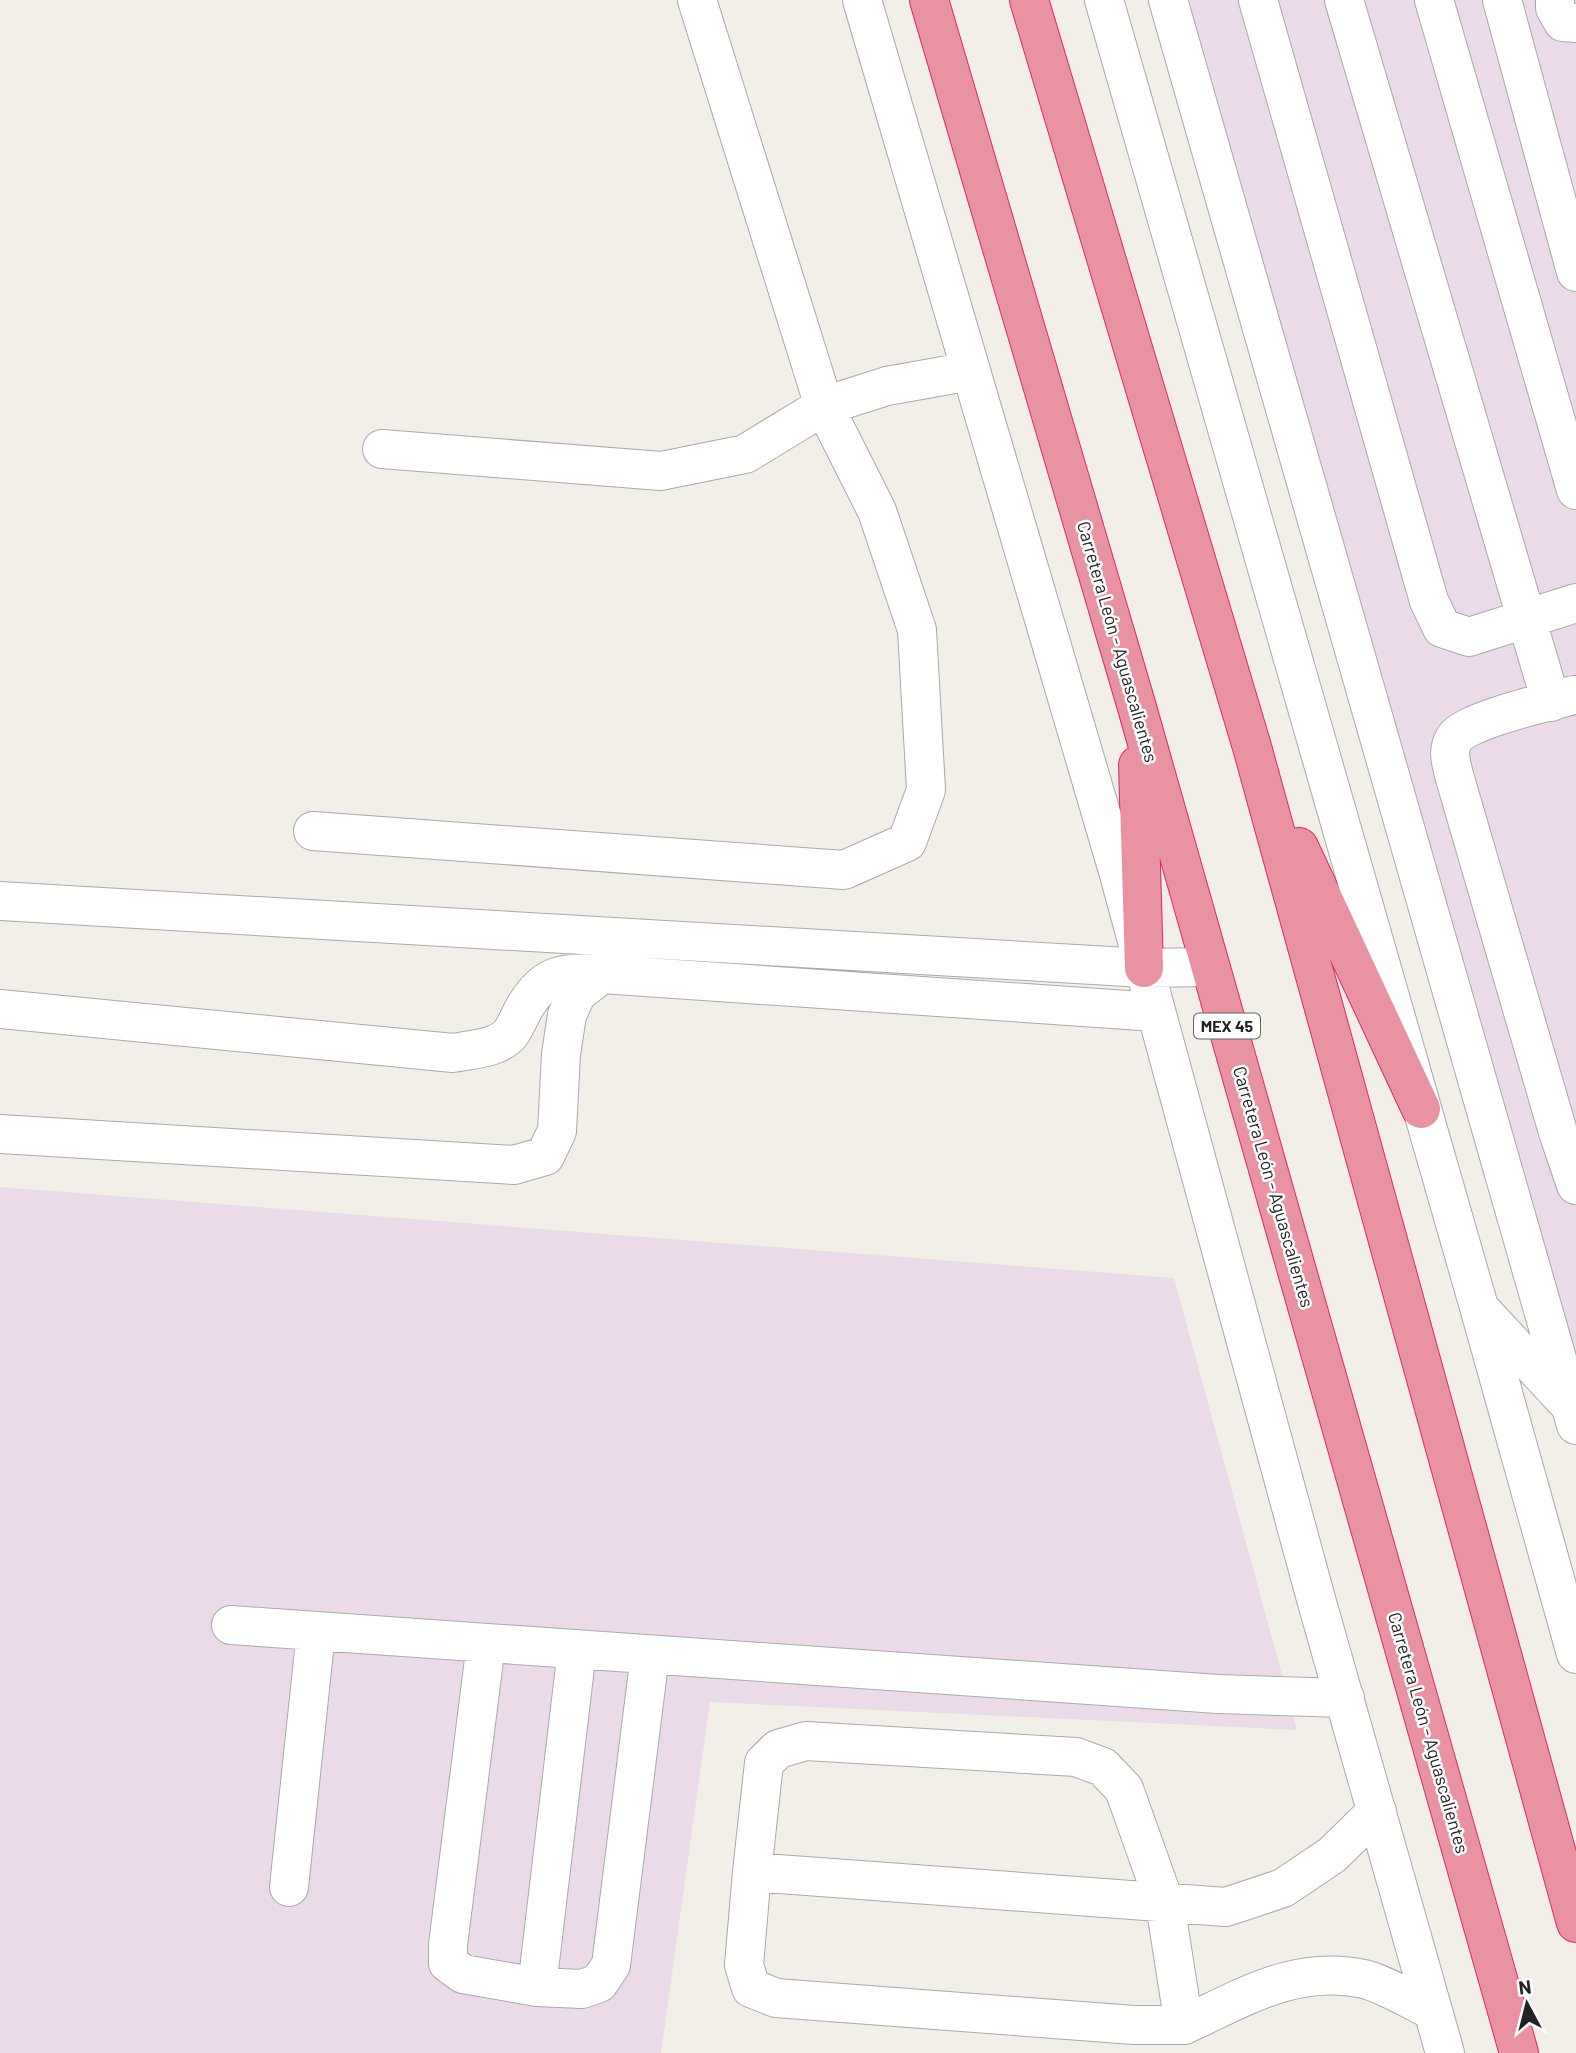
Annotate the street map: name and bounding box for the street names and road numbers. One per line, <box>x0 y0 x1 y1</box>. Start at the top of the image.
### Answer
street label: Carretera León - Aguascalientes <box>1073 519 1163 765</box>
road number: MEX 45 <box>1194 1014 1260 1038</box>
street label: Carretera León - Aguascalientes <box>1229 1064 1319 1310</box>
street label: Carretera León - Aguascalientes <box>1384 1610 1474 1856</box>

